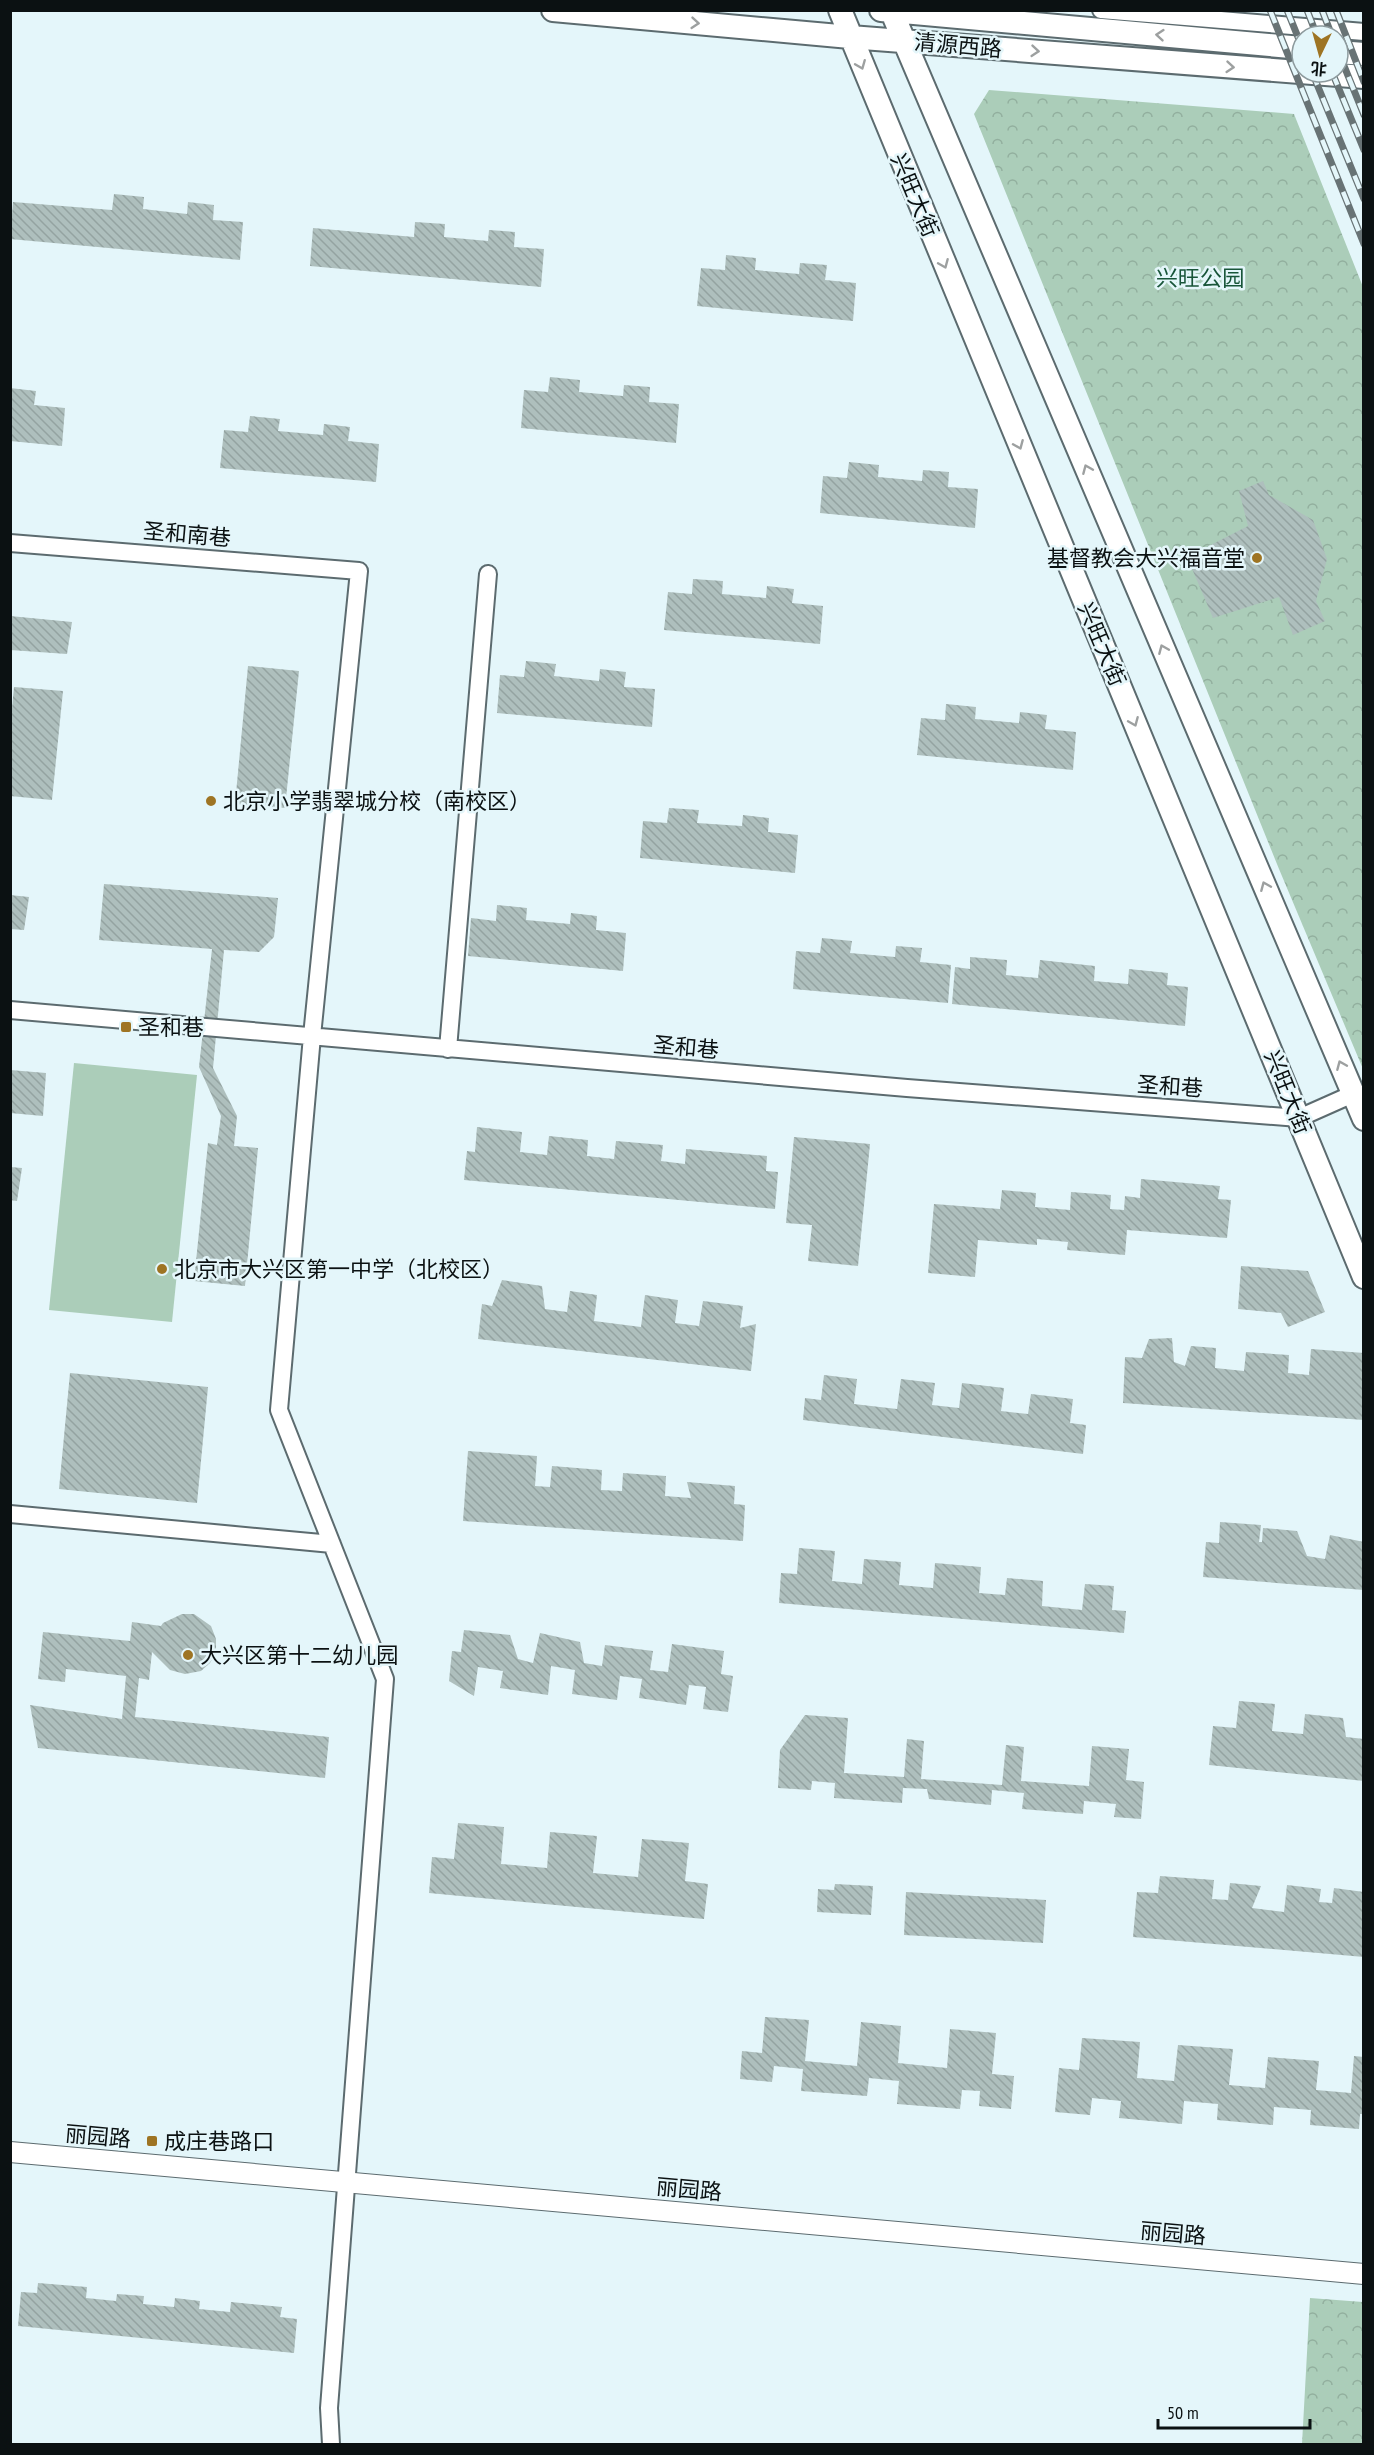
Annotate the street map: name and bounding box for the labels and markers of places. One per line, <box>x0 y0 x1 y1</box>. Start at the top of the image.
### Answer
place label: 基督教会大兴福音堂 <box>1047 544 1245 572</box>
marker: 基督教会大兴福音堂 <box>1250 551 1264 565</box>
place label: 北京小学翡翠城分校（南校区） <box>223 787 531 815</box>
marker: 北京小学翡翠城分校（南校区） <box>204 794 218 808</box>
place label: 圣和巷 <box>138 1013 204 1041</box>
marker: 圣和巷 <box>119 1020 133 1034</box>
place label: 北京市大兴区第一中学（北校区） <box>174 1255 504 1283</box>
marker: 北京市大兴区第一中学（北校区） <box>155 1262 169 1276</box>
place label: 大兴区第十二幼儿园 <box>200 1641 398 1669</box>
marker: 大兴区第十二幼儿园 <box>181 1648 195 1662</box>
place label: 成庄巷路口 <box>164 2127 274 2155</box>
marker: 成庄巷路口 <box>145 2134 159 2148</box>

